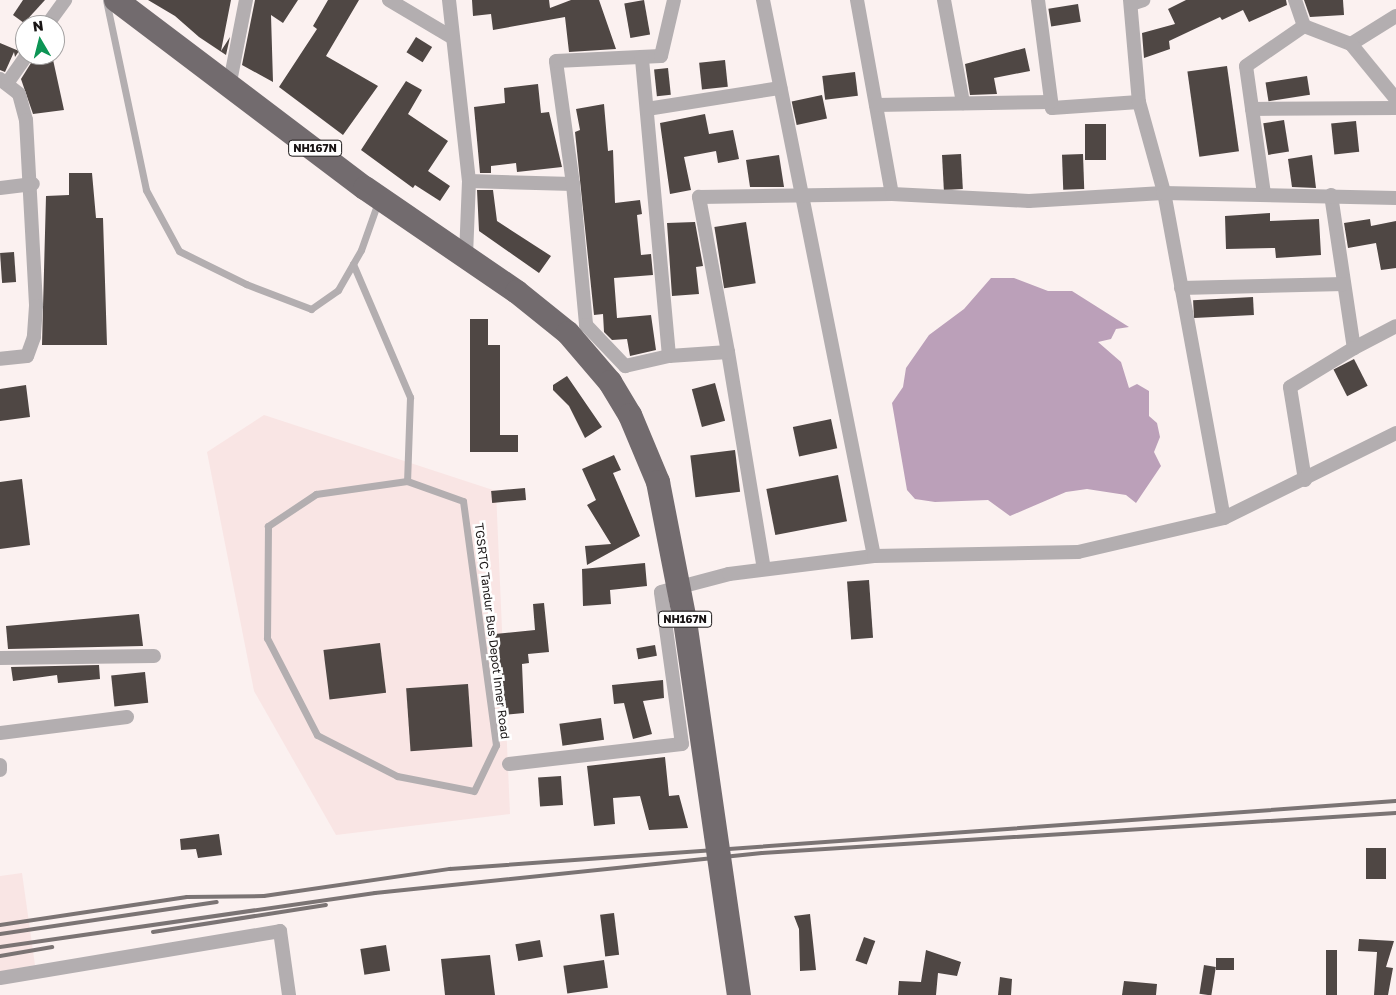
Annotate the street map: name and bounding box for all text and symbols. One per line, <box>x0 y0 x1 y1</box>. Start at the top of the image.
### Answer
north arrow <box>15 15 65 65</box>
text: N <box>32 16 44 35</box>
road number: NH167N <box>288 140 342 156</box>
street label: TGSRTC Tandur Bus Depot Inner Road <box>472 522 512 740</box>
road number: NH167N <box>658 610 712 628</box>

